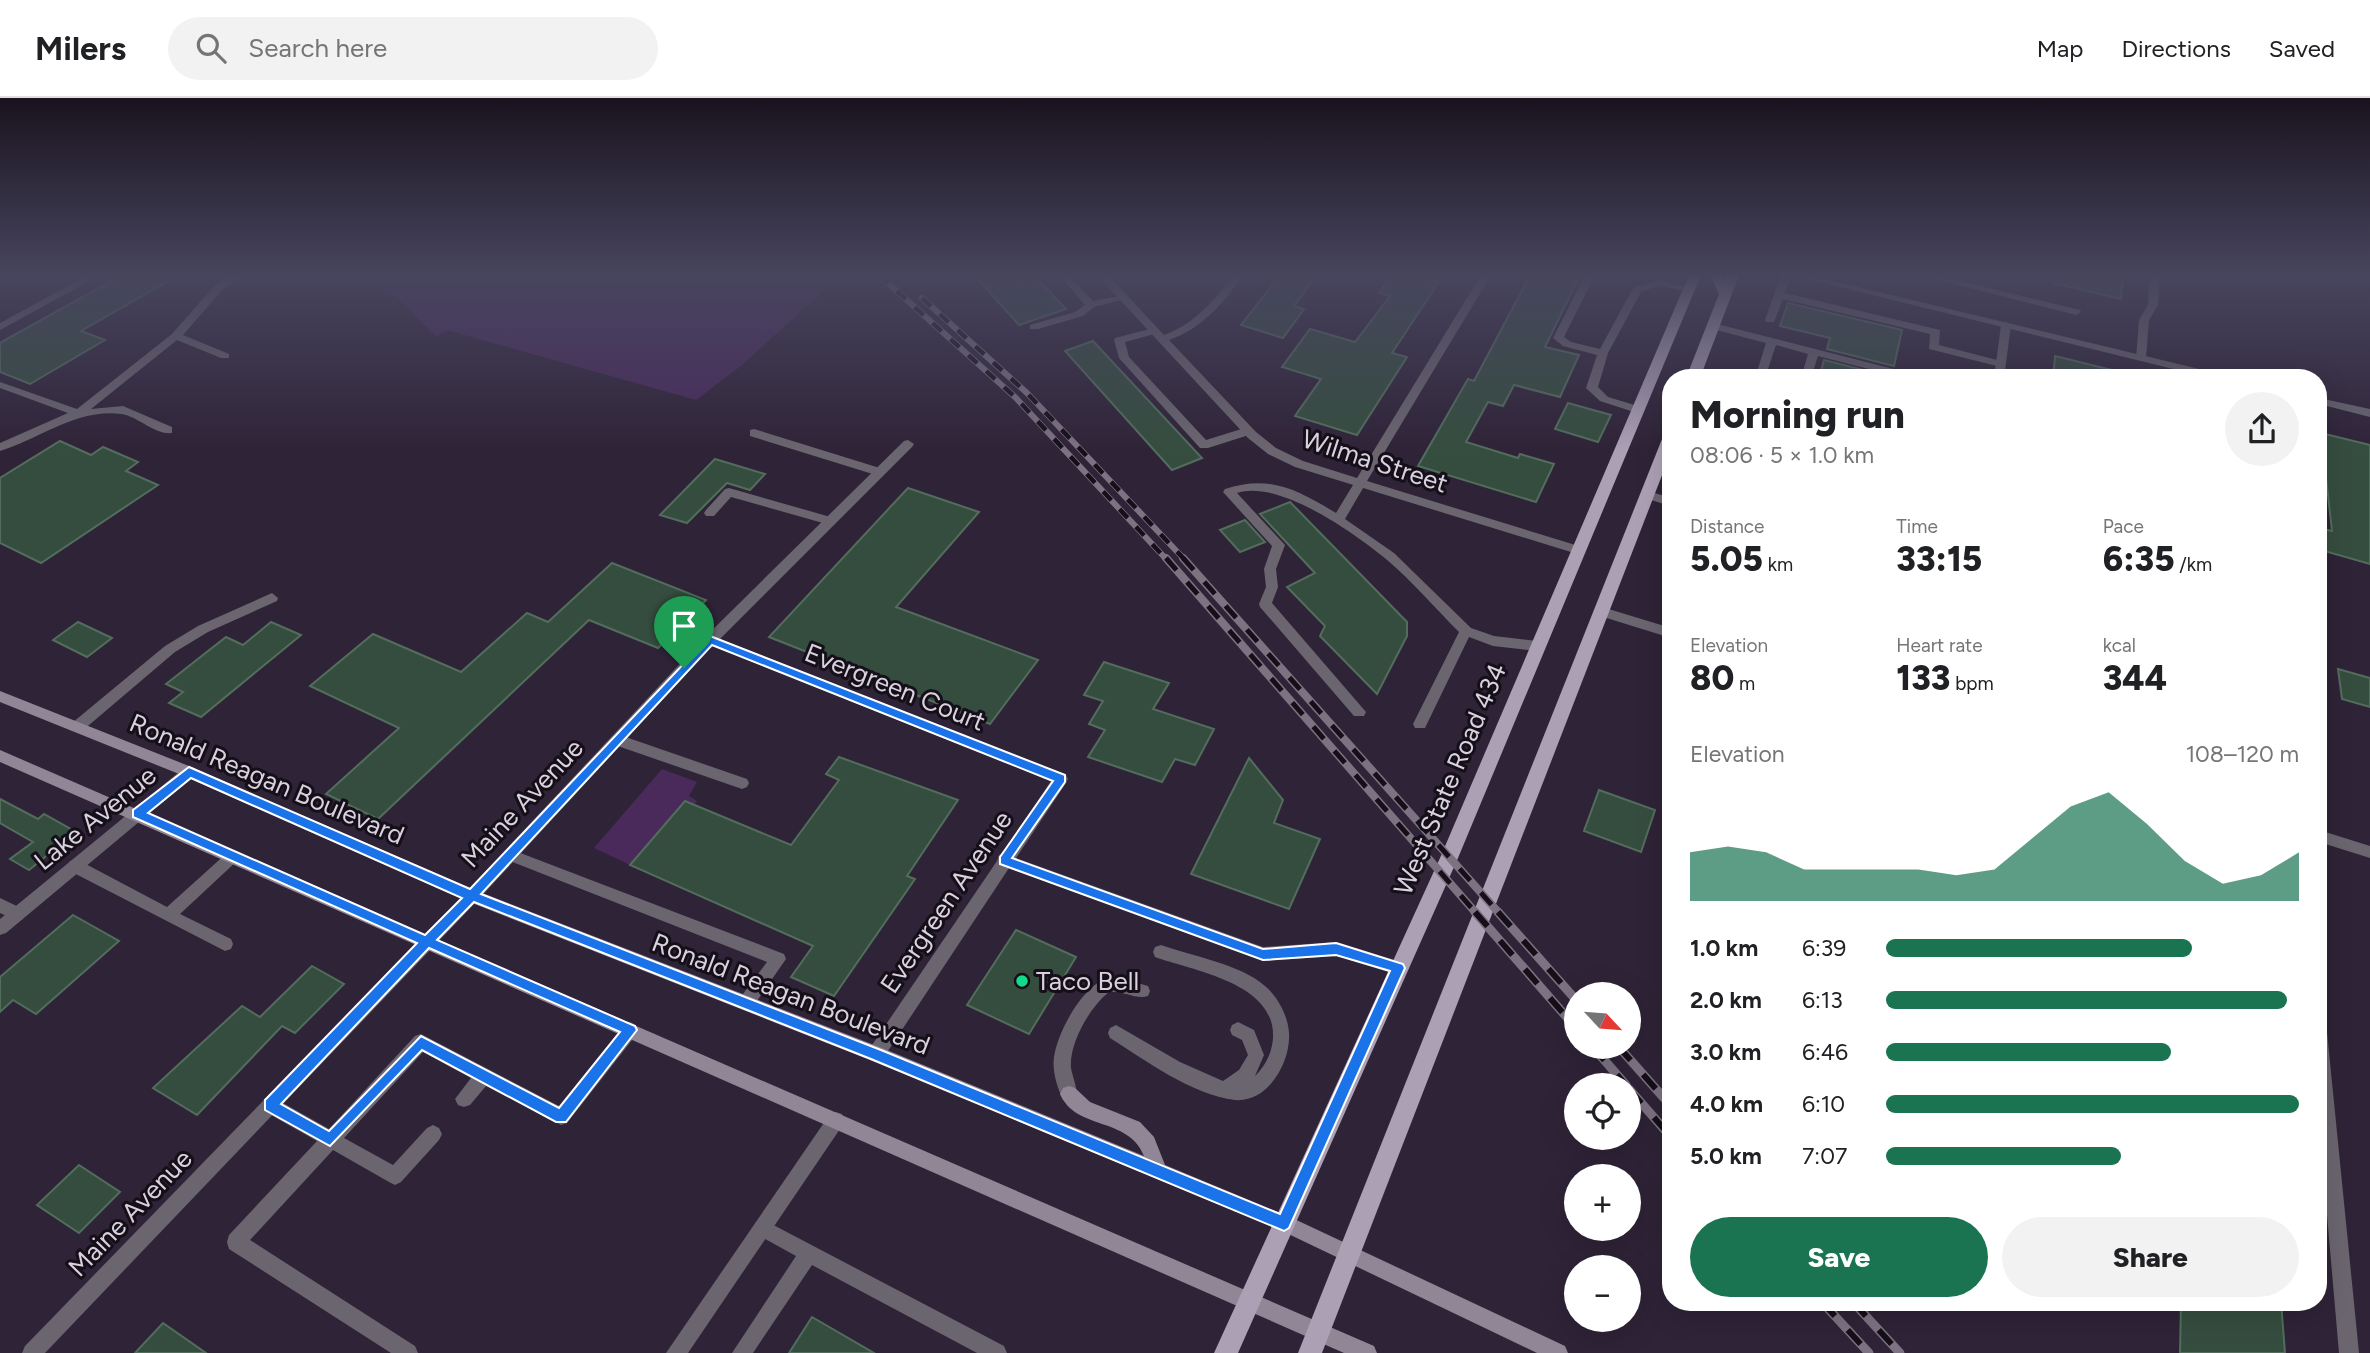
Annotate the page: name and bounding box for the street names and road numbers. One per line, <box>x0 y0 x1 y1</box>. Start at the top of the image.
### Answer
street label: Wilma Street <box>1298 422 1452 500</box>
street label: Evergreen Court <box>800 636 990 738</box>
street label: West State Road 434 <box>1387 658 1513 900</box>
street label: Ronald Reagan Boulevard <box>125 707 409 851</box>
street label: Maine Avenue <box>454 732 590 874</box>
street label: Lake Avenue <box>28 759 162 877</box>
street label: Evergreen Avenue <box>873 805 1019 999</box>
street label: Ronald Reagan Boulevard <box>647 926 935 1062</box>
street label: Maine Avenue <box>61 1143 199 1283</box>

